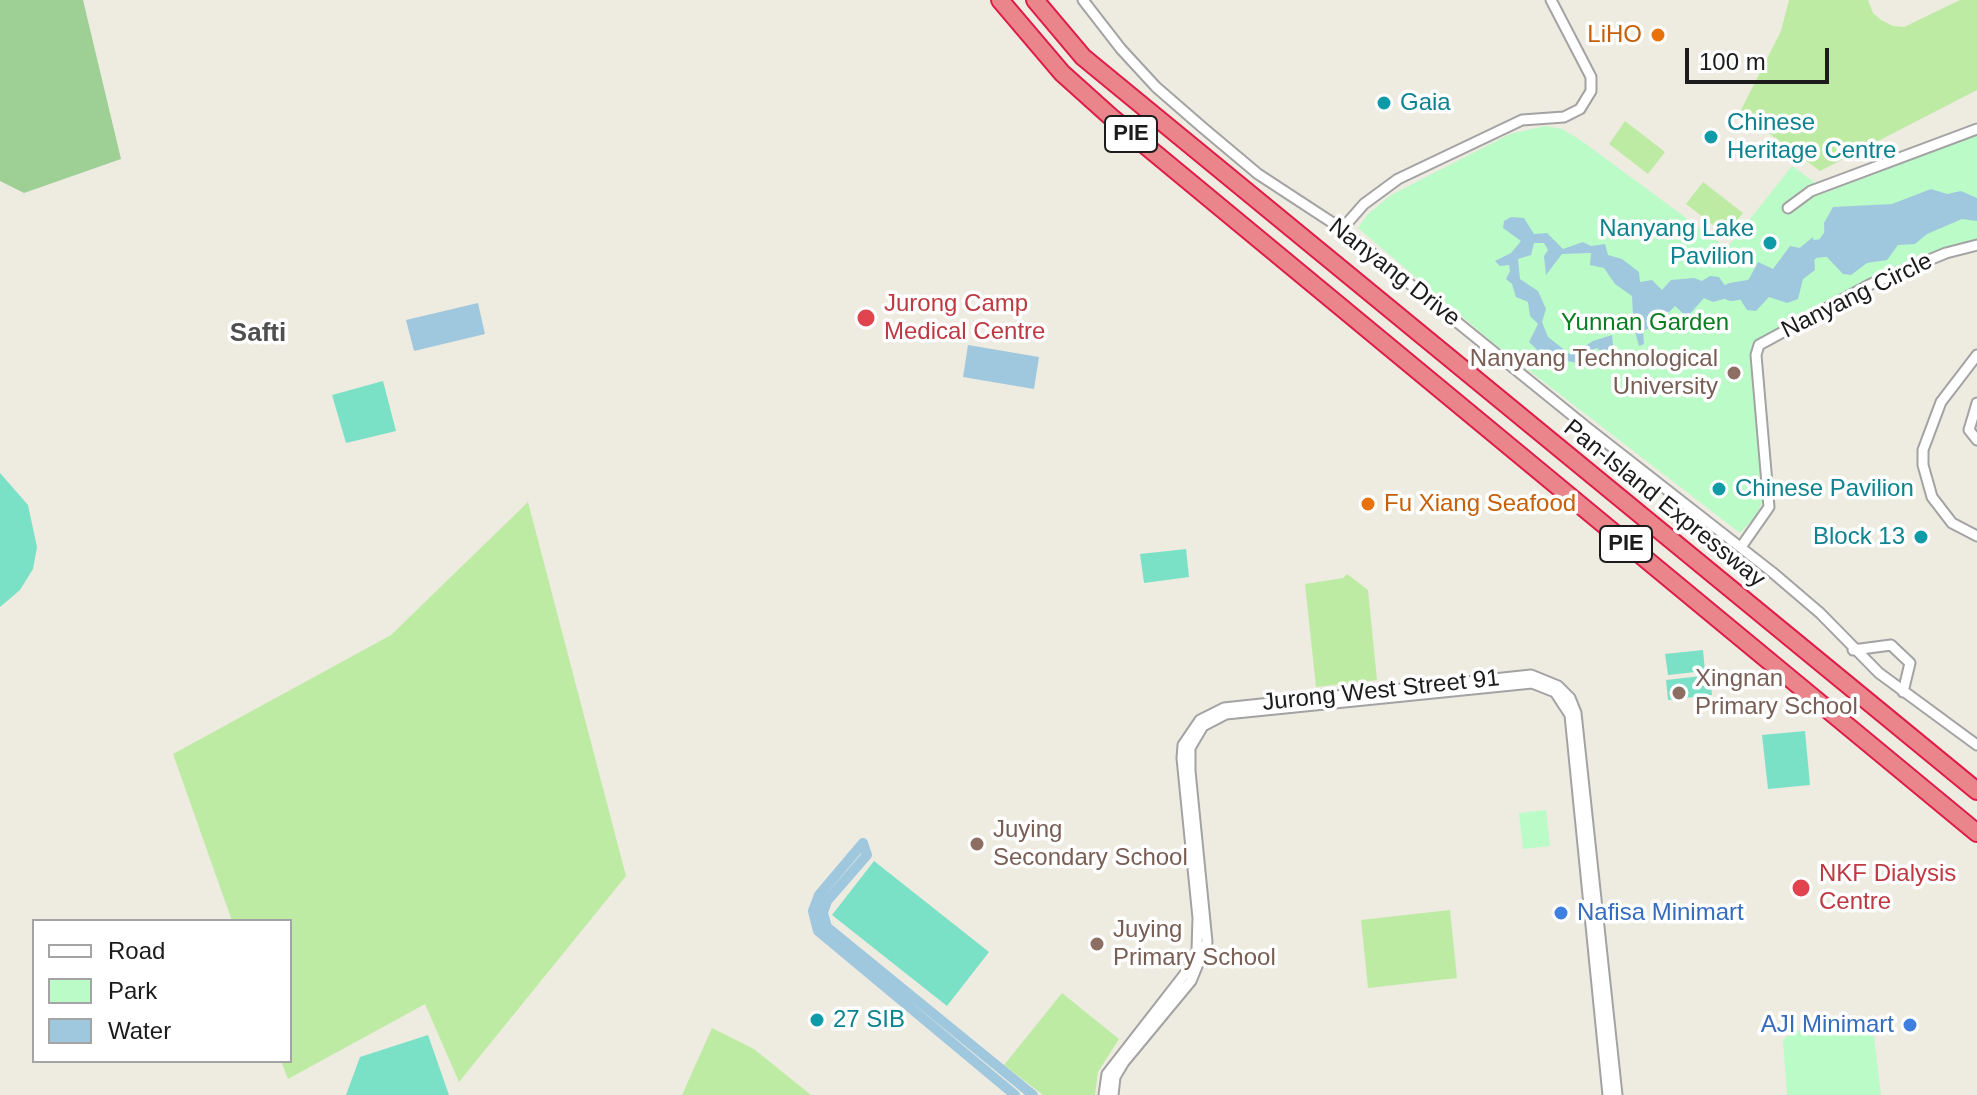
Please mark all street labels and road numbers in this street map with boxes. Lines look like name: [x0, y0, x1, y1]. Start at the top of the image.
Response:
road number: PIE: [1105, 116, 1157, 152]
street label: Nanyang Drive: [1323, 213, 1465, 333]
street label: Nanyang Circle: [1777, 247, 1937, 345]
street label: Pan-Island Expressway: [1557, 414, 1771, 594]
road number: PIE: [1600, 526, 1652, 562]
street label: Jurong West Street 91: [1261, 664, 1501, 718]

